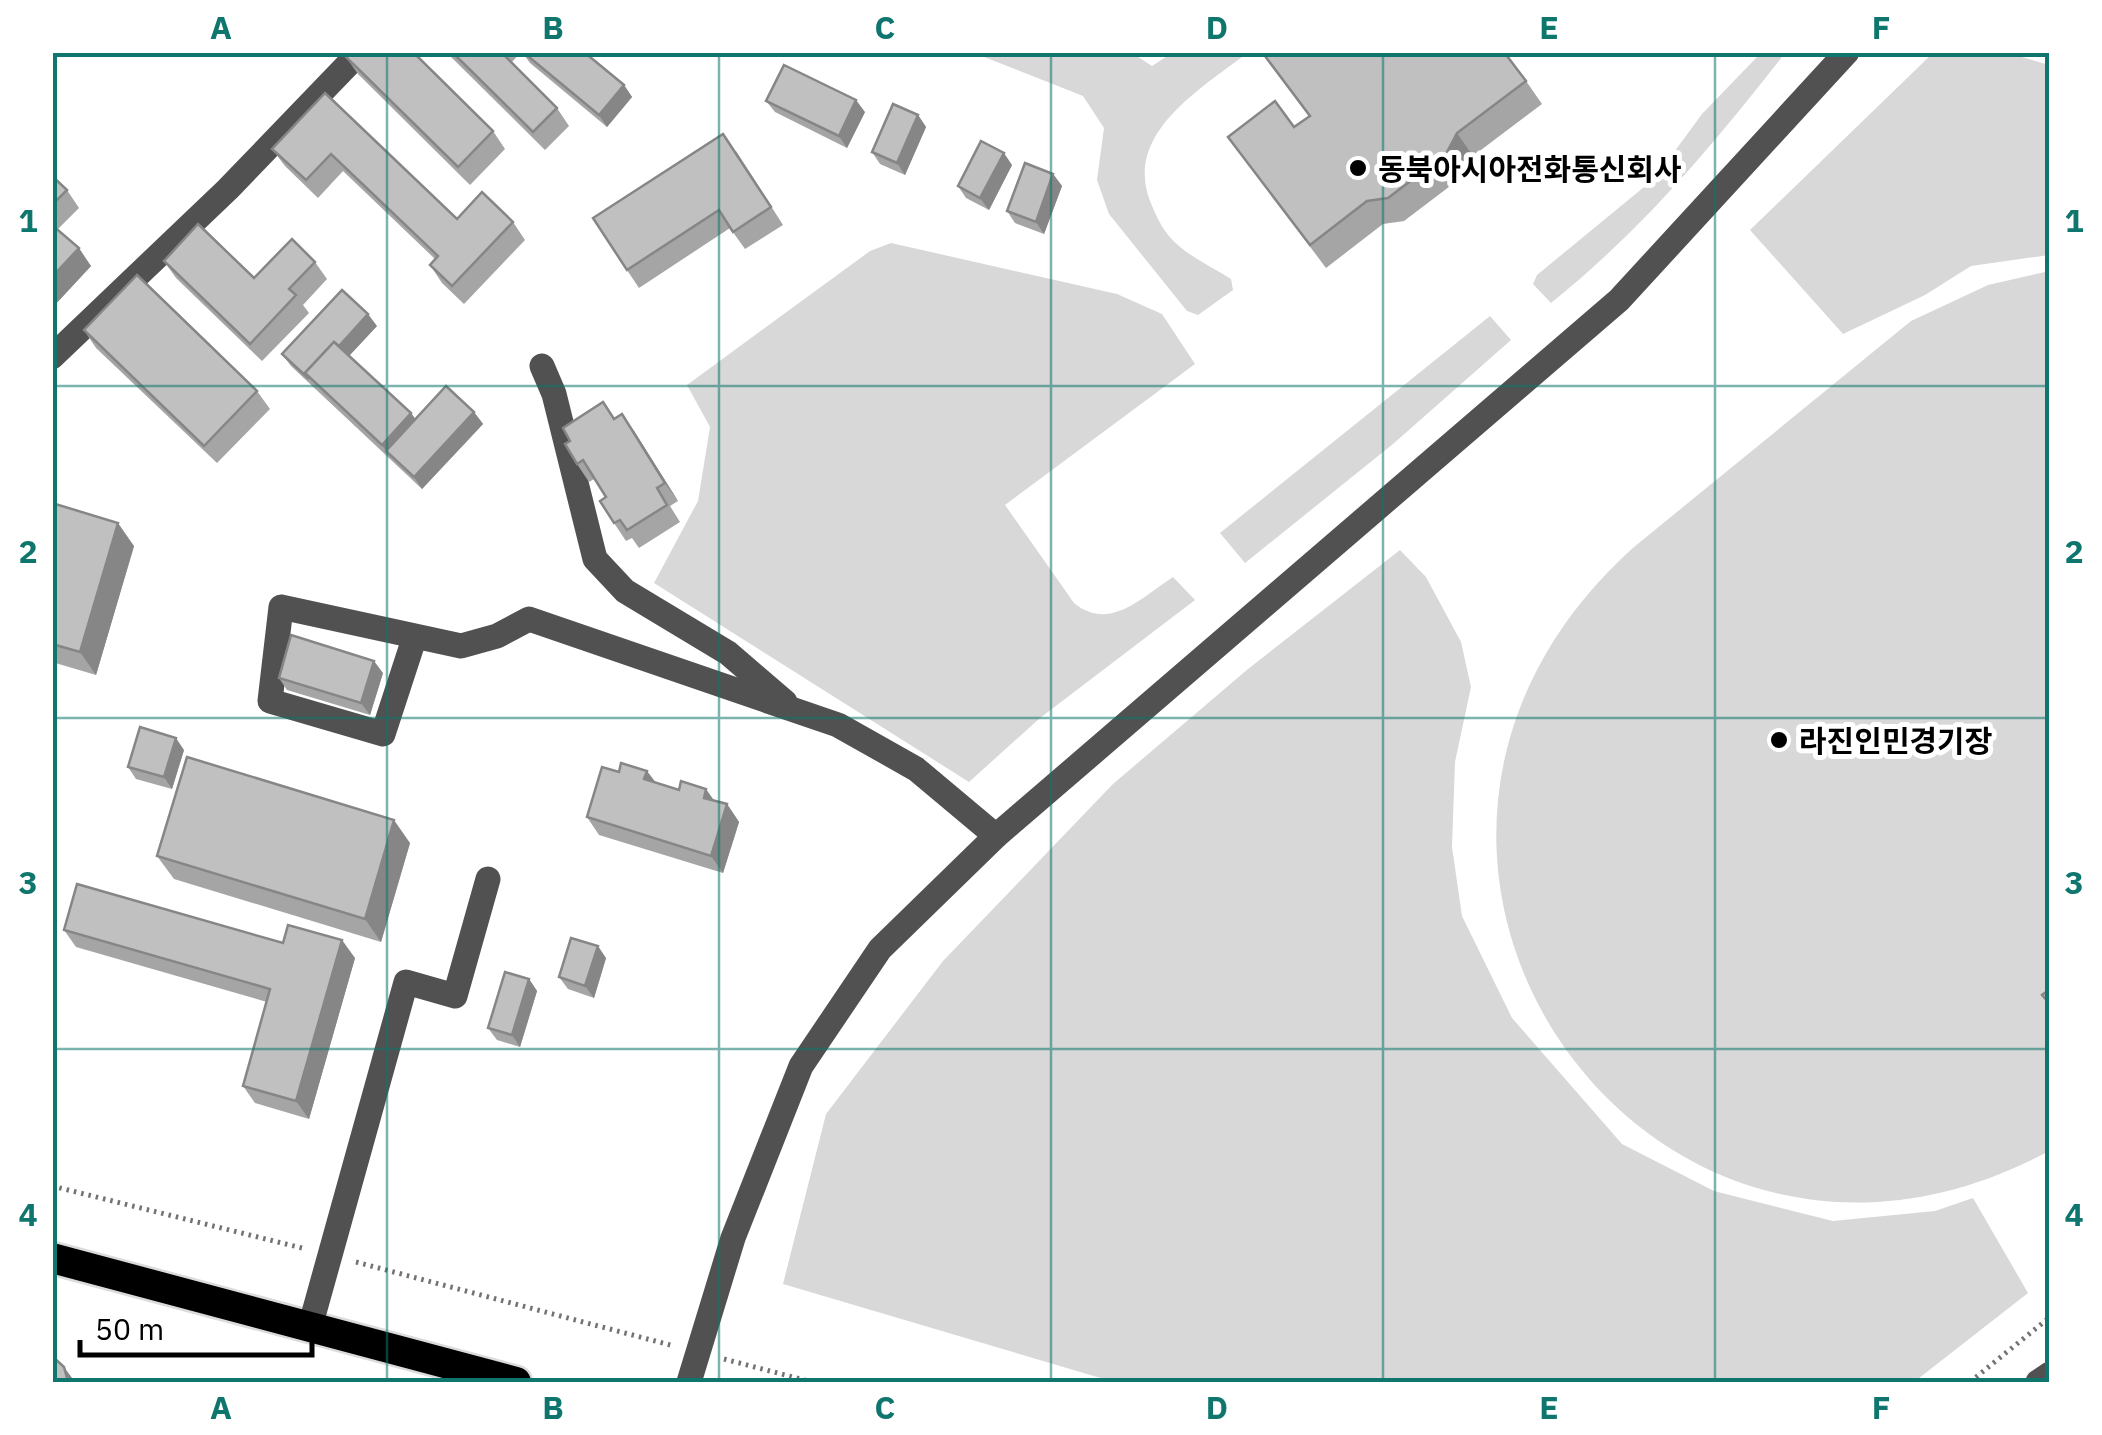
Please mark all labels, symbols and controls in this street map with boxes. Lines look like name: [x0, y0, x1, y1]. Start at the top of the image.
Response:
text: A: [210, 6, 232, 48]
text: B: [542, 6, 564, 48]
text: C: [875, 6, 895, 48]
text: D: [1206, 6, 1228, 48]
text: E: [1539, 6, 1559, 48]
text: F: [1872, 6, 1890, 48]
place label: 동북아시아전화통신회사: [1378, 149, 1682, 188]
marker: 동북아시아전화통신회사: [1347, 157, 1369, 179]
text: 1: [18, 199, 38, 241]
text: 1: [2064, 199, 2084, 241]
text: 2: [18, 530, 38, 572]
text: 2: [2064, 530, 2084, 572]
place label: 라진인민경기장: [1799, 721, 1993, 760]
marker: 라진인민경기장: [1768, 729, 1790, 751]
text: 3: [18, 861, 38, 903]
text: 3: [2064, 861, 2084, 903]
text: 4: [18, 1193, 38, 1235]
text: 4: [2064, 1193, 2084, 1235]
scale bar: [80, 1295, 312, 1357]
text: 50 m: [95, 1309, 164, 1348]
text: A: [210, 1386, 232, 1428]
text: B: [542, 1386, 564, 1428]
text: C: [875, 1386, 895, 1428]
text: D: [1206, 1386, 1228, 1428]
text: E: [1539, 1386, 1559, 1428]
text: F: [1872, 1386, 1890, 1428]

